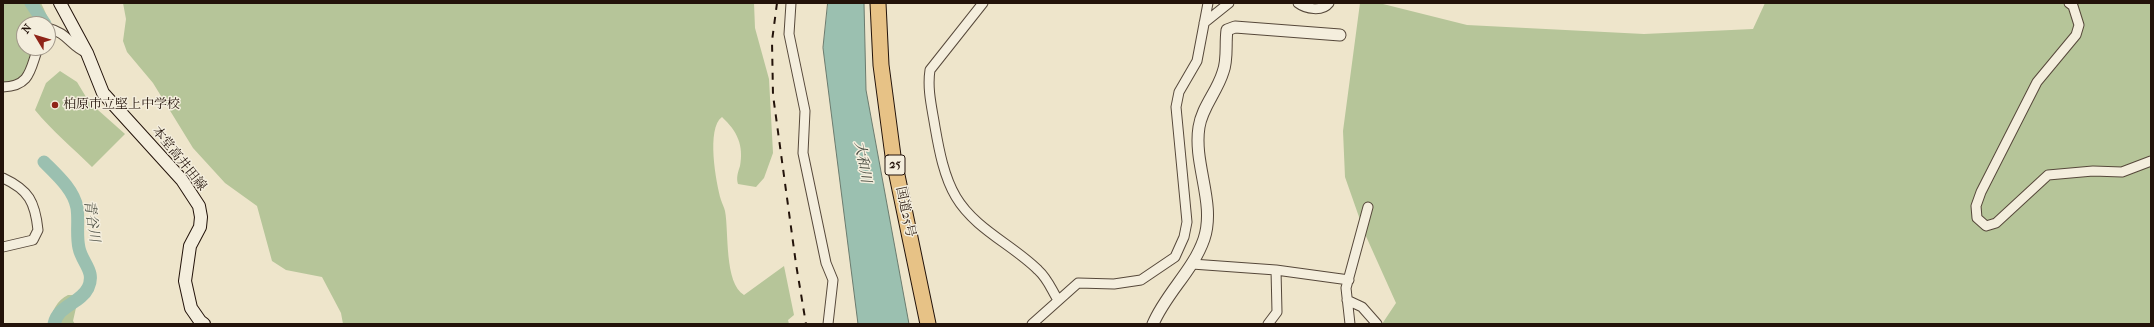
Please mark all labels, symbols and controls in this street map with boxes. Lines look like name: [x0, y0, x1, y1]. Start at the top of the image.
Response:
north arrow: [16, 16, 56, 56]
text: N: [19, 22, 35, 36]
place label: 柏原市立堅上中学校: [63, 97, 180, 113]
marker: 柏原市立堅上中学校: [50, 100, 60, 110]
street label: 本堂高井田線: [148, 124, 210, 194]
water label: 大和川: [850, 140, 874, 184]
road number: 25: [885, 155, 905, 175]
street label: 国道25号: [892, 185, 918, 239]
water label: 青谷川: [80, 199, 102, 243]

